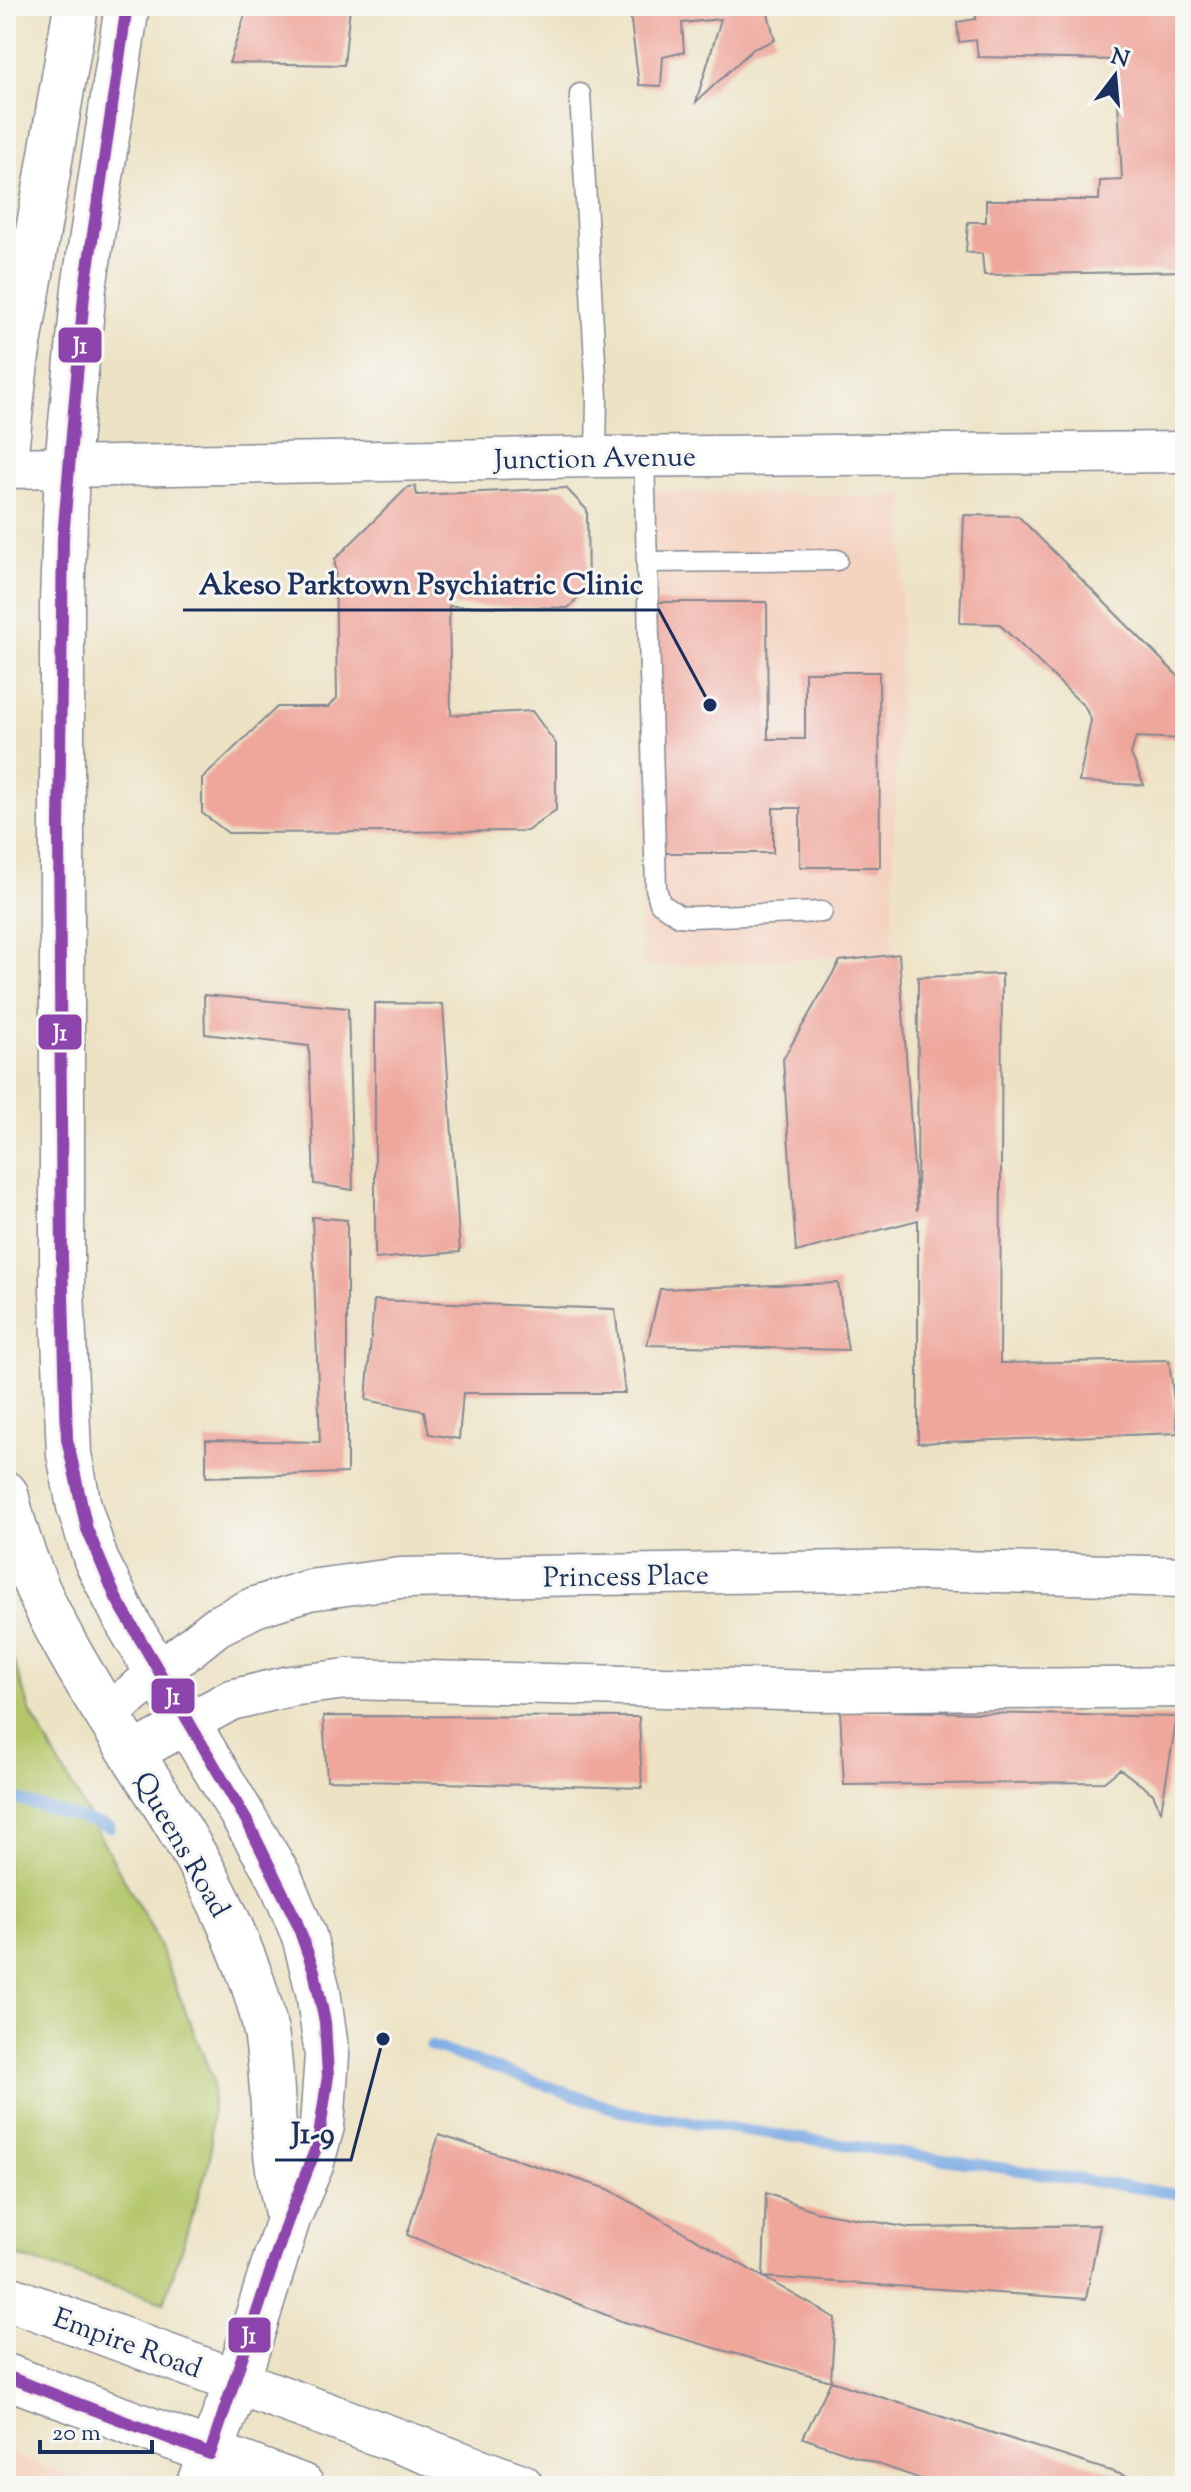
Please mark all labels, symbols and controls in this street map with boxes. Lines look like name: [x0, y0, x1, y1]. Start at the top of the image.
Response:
north arrow: [1075, 36, 1155, 116]
text: N: [1107, 42, 1133, 78]
line badge: J1: [57, 326, 103, 364]
text: J1: [71, 332, 87, 364]
street label: Junction Avenue: [492, 438, 696, 482]
callout: Akeso Parktown Psychiatric Clinic: [183, 556, 659, 610]
text: Akeso Parktown Psychiatric Clinic: [199, 565, 644, 608]
line badge: J1: [37, 1013, 83, 1051]
text: J1: [51, 1019, 67, 1051]
street label: Princess Place: [543, 1557, 709, 1599]
line badge: J1: [150, 1677, 196, 1715]
text: J1: [164, 1683, 180, 1715]
street label: Queens Road: [123, 1765, 238, 1926]
callout: J1-9: [275, 2106, 351, 2160]
text: J1-9: [289, 2114, 335, 2157]
street label: Empire Road: [47, 2299, 207, 2390]
line badge: J1: [227, 2316, 272, 2354]
text: J1: [240, 2322, 256, 2354]
scale bar: [40, 2404, 152, 2454]
text: 20 m: [52, 2417, 101, 2451]

